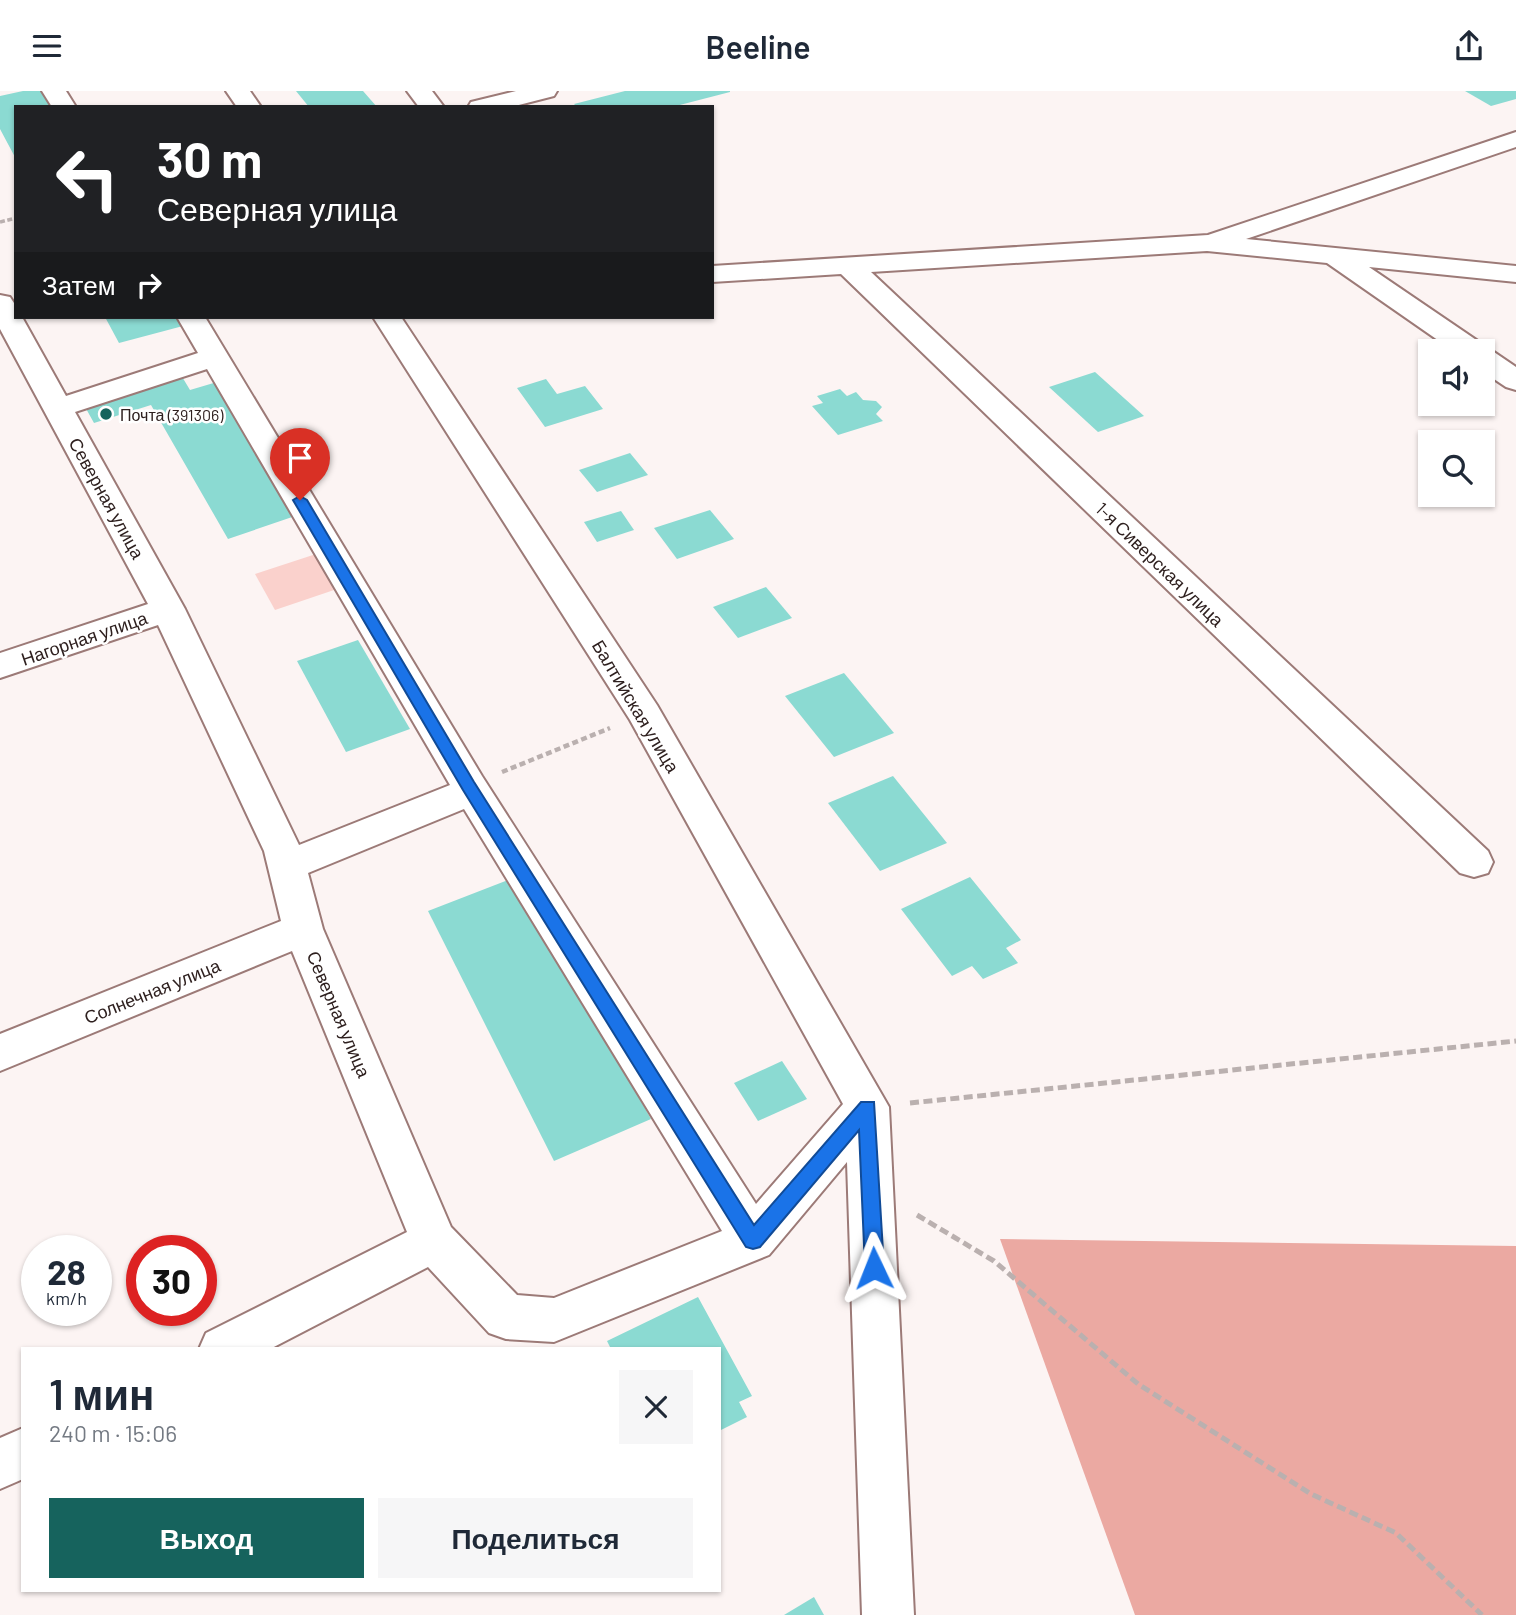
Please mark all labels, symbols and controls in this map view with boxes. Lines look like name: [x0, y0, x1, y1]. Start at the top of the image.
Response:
icon: menu: [28, 27, 66, 65]
text: Beeline: [706, 27, 810, 65]
icon: share: [1450, 27, 1488, 65]
text: 30 m: [157, 129, 262, 188]
icon: left: [42, 133, 133, 224]
text: Северная улица: [157, 189, 397, 227]
icon: right: [130, 266, 168, 304]
text: Затем: [42, 269, 116, 300]
map controls: [1418, 339, 1495, 507]
button: sound: [1418, 339, 1495, 416]
place label: Почта (391306): [120, 405, 224, 424]
marker: Почта (391306): [98, 406, 114, 422]
pin: [270, 428, 330, 500]
button: search: [1418, 430, 1495, 507]
street label: Северная улица: [65, 434, 150, 563]
icon: arrive: [281, 439, 319, 477]
street label: 1-я Сиверская улица: [1091, 497, 1229, 631]
street label: Нагорная улица: [18, 606, 151, 670]
street label: Балтийская улица: [588, 636, 685, 777]
street label: Северная улица: [302, 947, 376, 1081]
street label: Солнечная улица: [81, 953, 224, 1028]
position arrow: [837, 1231, 911, 1305]
speed limit sign: 30: [126, 1235, 217, 1326]
text: 28: [47, 1250, 86, 1292]
text: km/h: [46, 1287, 87, 1309]
text: 1 мин: [49, 1368, 154, 1418]
button: close: [619, 1370, 693, 1444]
text: 240 m · 15:06: [49, 1419, 177, 1447]
button: Выход: [49, 1498, 364, 1578]
button: Поделиться: [378, 1498, 693, 1578]

